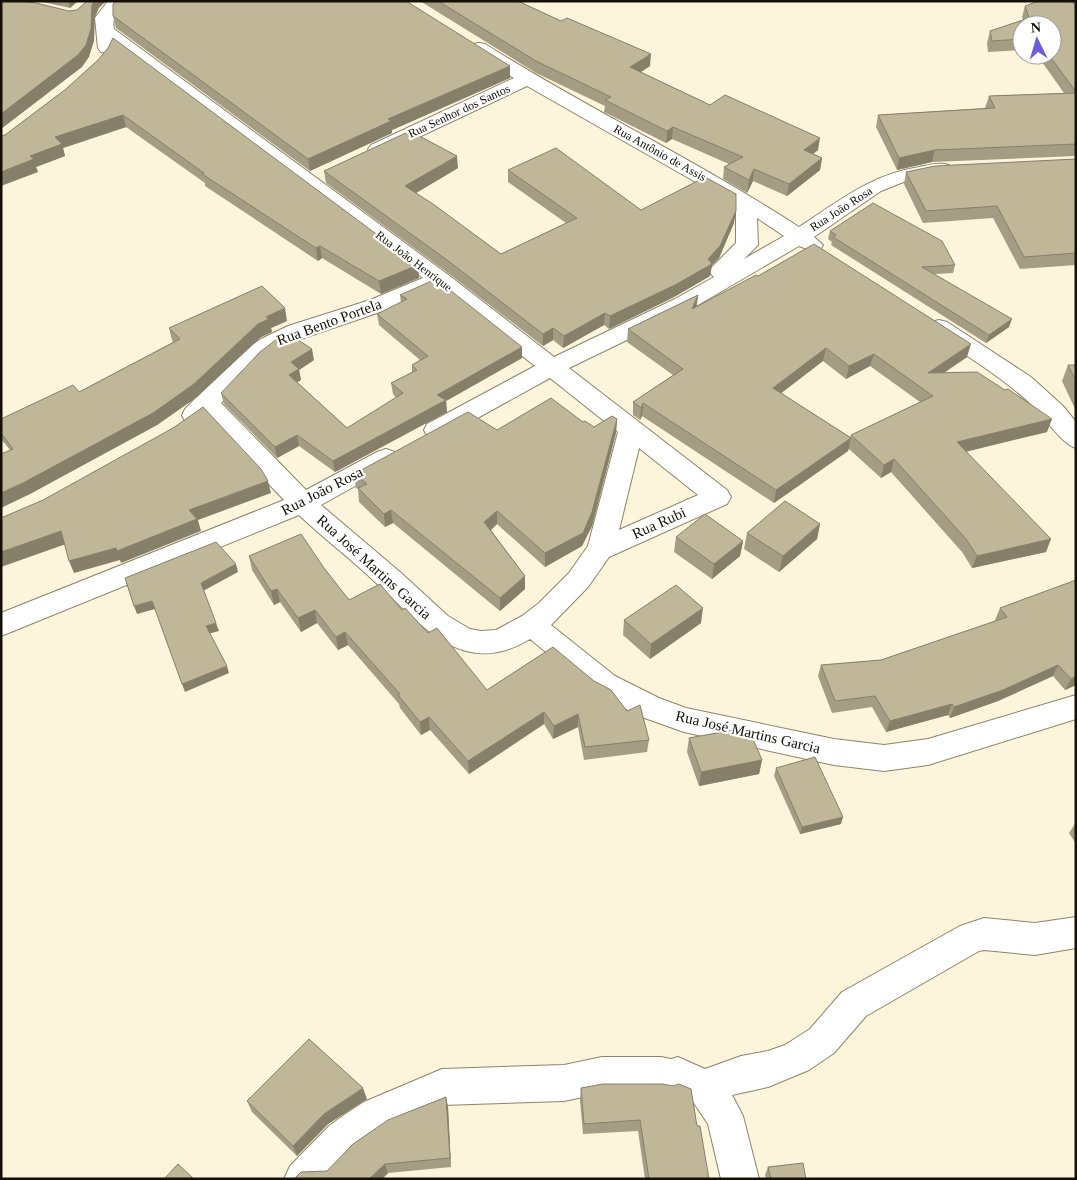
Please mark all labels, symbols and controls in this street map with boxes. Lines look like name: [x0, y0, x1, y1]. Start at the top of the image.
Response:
north arrow: [1012, 15, 1062, 65]
text: N: [1030, 20, 1042, 35]
street label: Rua Senhor dos Santos: [406, 81, 513, 141]
street label: Rua Antônio de Assis: [611, 122, 709, 184]
street label: Rua João Rosa: [807, 183, 875, 234]
street label: Rua João Henrique: [373, 228, 455, 294]
street label: Rua Bento Portela: [275, 296, 384, 348]
street label: Rua João Rosa: [279, 463, 366, 518]
street label: Rua Rubi: [630, 504, 688, 542]
street label: Rua José Martins Garcia: [314, 512, 435, 623]
street label: Rua José Martins Garcia: [674, 708, 822, 757]

